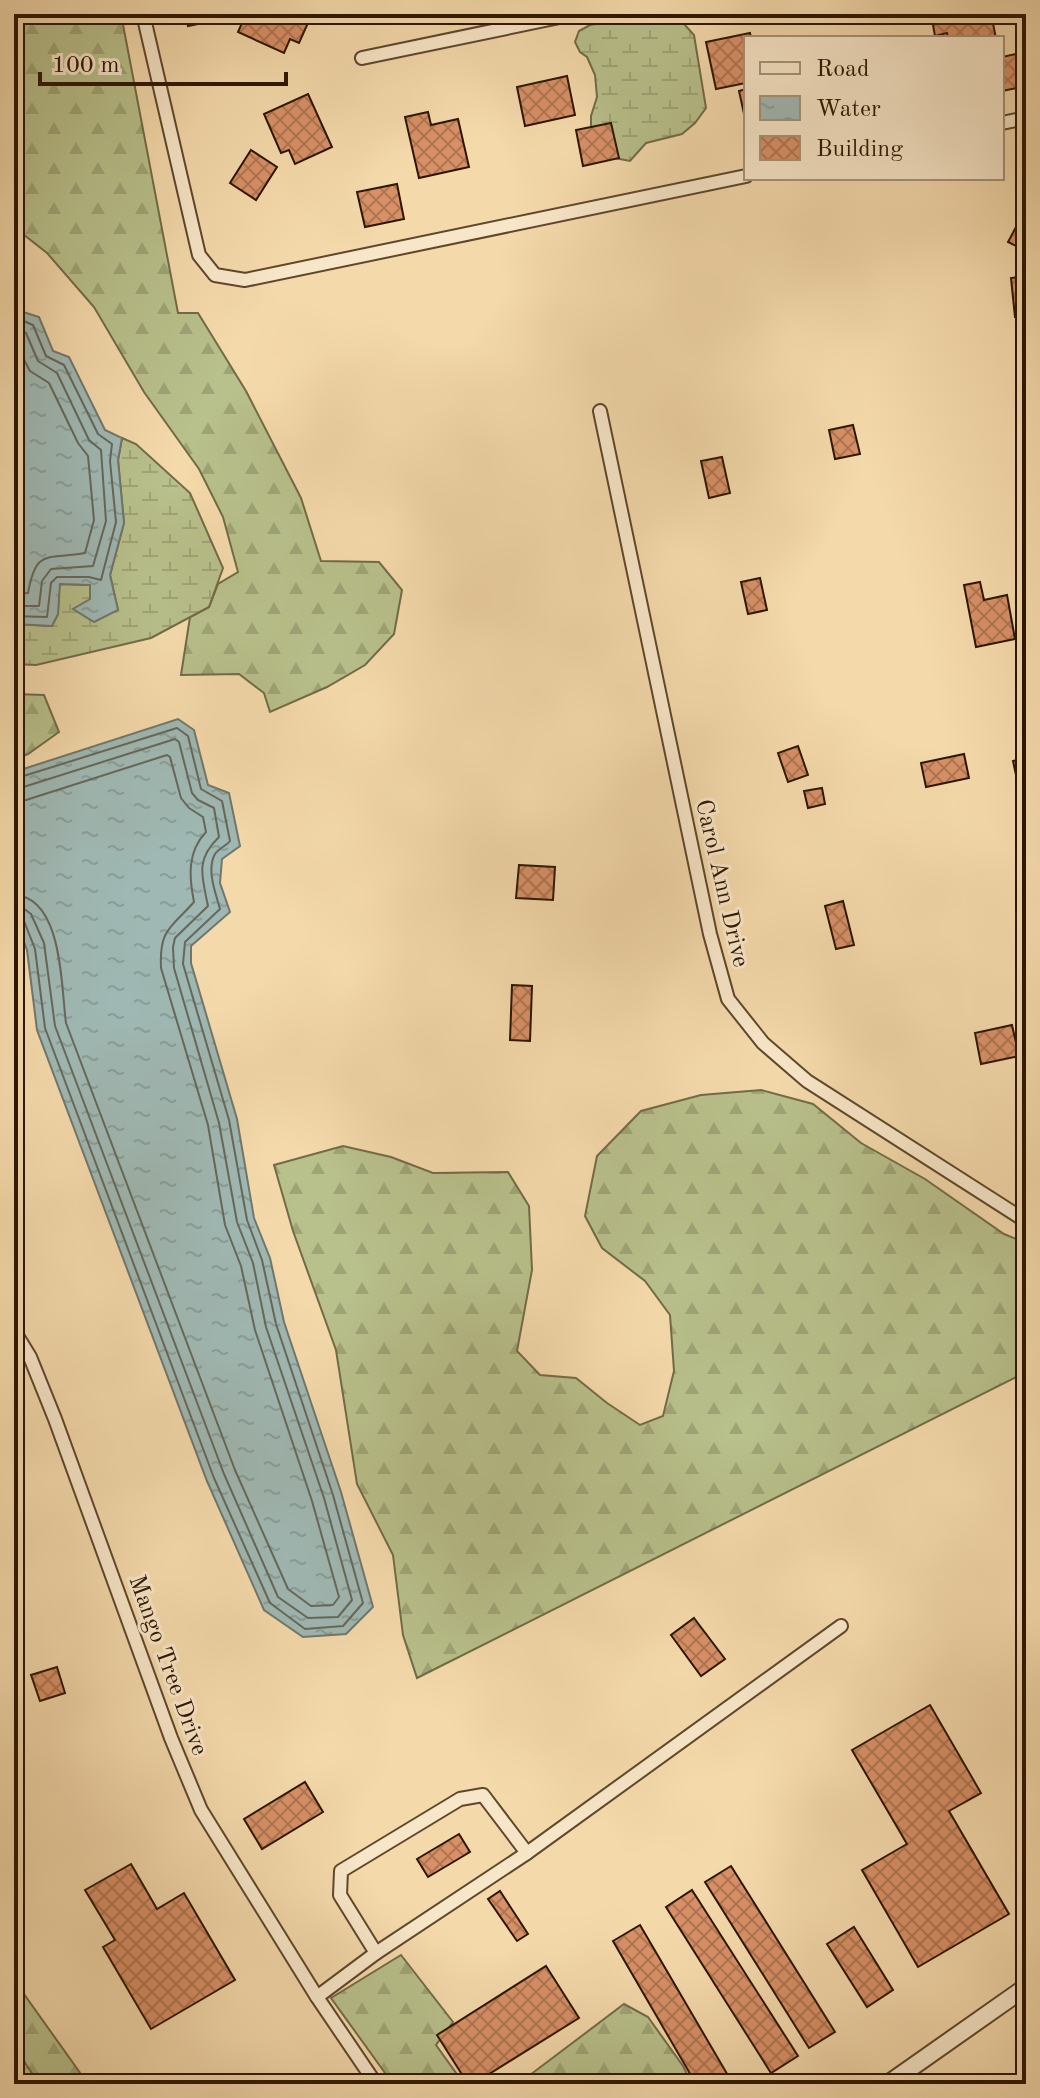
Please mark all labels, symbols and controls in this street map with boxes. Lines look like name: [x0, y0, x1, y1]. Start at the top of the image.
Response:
scale bar: [40, 36, 286, 86]
legend: [744, 36, 1004, 180]
text: 100 m: [52, 54, 120, 78]
text: Road: [816, 58, 869, 82]
text: Water: [816, 98, 881, 122]
text: Building: [816, 138, 903, 162]
street label: Carol Ann Drive: [690, 797, 752, 970]
street label: Mango Tree Drive: [123, 1572, 211, 1759]

